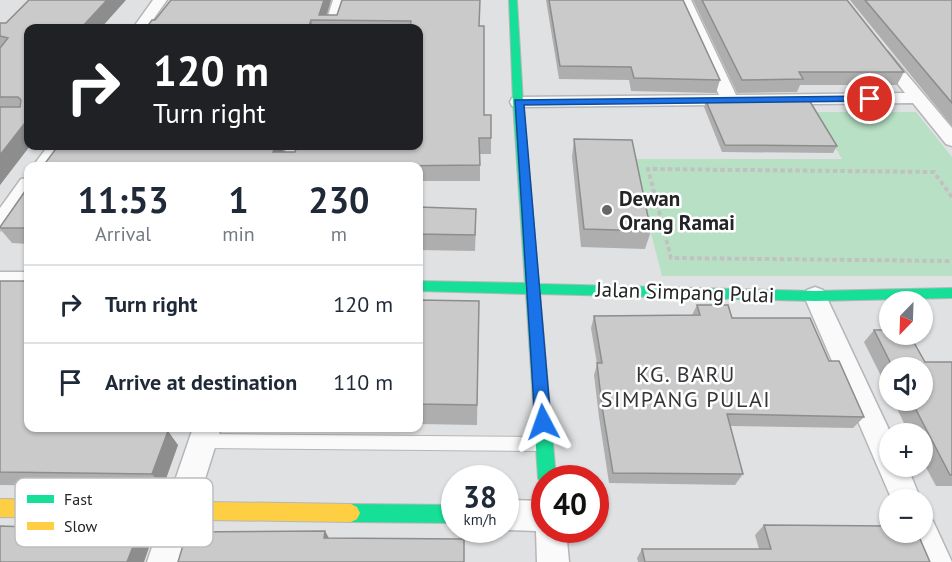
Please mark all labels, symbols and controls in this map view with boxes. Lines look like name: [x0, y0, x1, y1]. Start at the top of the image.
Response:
text: 120 m: [153, 43, 269, 98]
icon: right: [54, 48, 132, 126]
pin: [844, 73, 895, 124]
icon: arrive: [853, 82, 886, 115]
text: Turn right: [153, 96, 266, 130]
text: 11:53: [77, 176, 169, 223]
text: 1: [228, 176, 249, 223]
text: 230: [308, 176, 370, 223]
place label: Dewan Orang Ramai: [619, 185, 735, 236]
marker: Dewan Orang Ramai: [600, 203, 614, 217]
text: Arrival: [95, 221, 151, 247]
text: min: [222, 221, 255, 247]
text: m: [331, 221, 347, 247]
street label: Jalan Simpang Pulai: [594, 275, 775, 309]
icon: right: [54, 288, 87, 321]
text: Turn right: [105, 290, 197, 318]
text: 120 m: [333, 290, 393, 318]
north arrow: [879, 291, 933, 345]
map controls: [879, 291, 933, 543]
button: sound: [879, 357, 933, 411]
district label: KG. BARU SIMPANG PULAI: [601, 360, 771, 413]
icon: arrive: [54, 366, 87, 399]
text: Arrive at destination: [105, 368, 297, 396]
text: 110 m: [333, 368, 393, 396]
position arrow: [511, 390, 575, 454]
button: +: [879, 423, 933, 477]
speed limit sign: 40: [531, 465, 609, 543]
text: 38: [463, 477, 497, 516]
legend: [15, 478, 213, 547]
text: Fast: [64, 489, 93, 509]
button: −: [879, 489, 933, 543]
text: km/h: [464, 510, 496, 529]
text: Slow: [64, 516, 98, 536]

